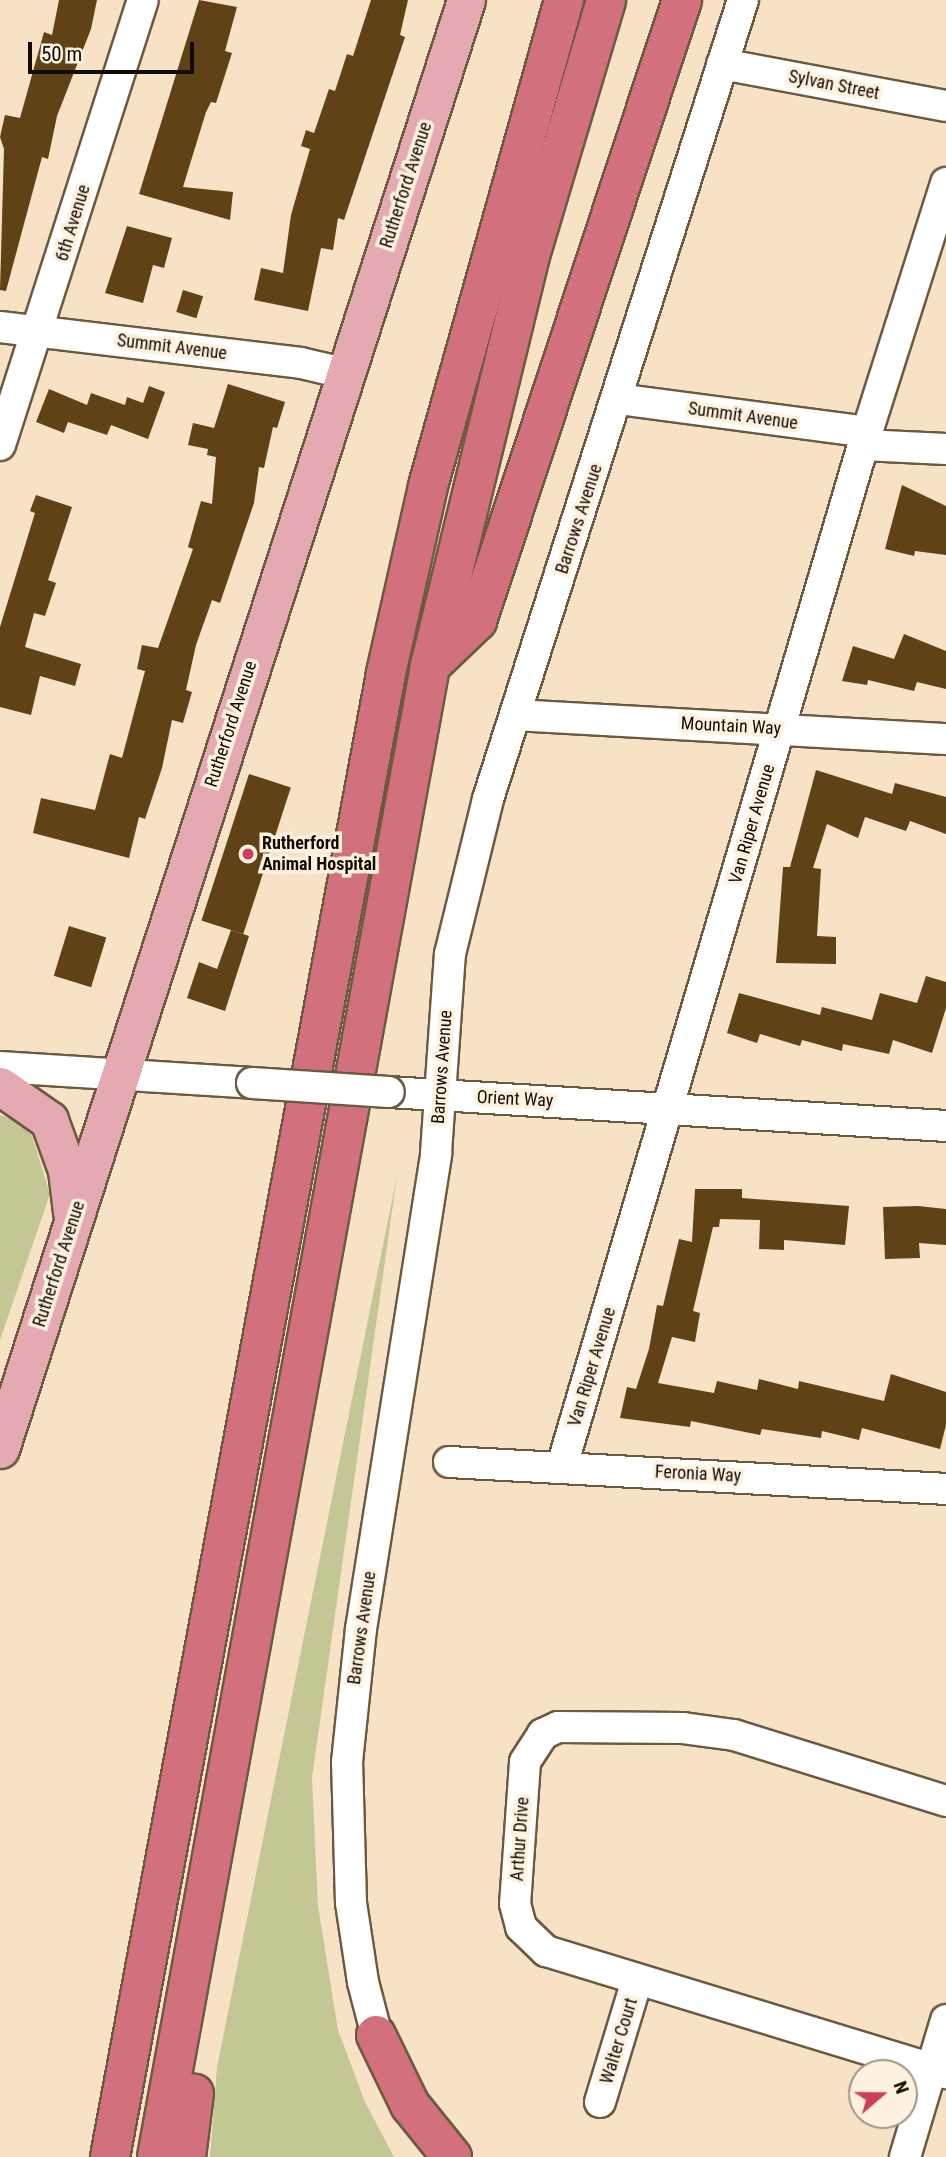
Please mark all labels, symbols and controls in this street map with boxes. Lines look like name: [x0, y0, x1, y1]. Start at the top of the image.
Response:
scale bar: [32, 28, 198, 72]
text: 50 m: [41, 42, 82, 66]
street label: Sylvan Street: [787, 66, 881, 104]
street label: Rutherford Avenue: [375, 119, 437, 251]
street label: 6th Avenue: [51, 182, 95, 264]
street label: Summit Avenue: [116, 330, 228, 364]
street label: Summit Avenue: [687, 398, 799, 434]
street label: Barrows Avenue: [551, 461, 607, 577]
street label: Rutherford Avenue: [200, 658, 262, 790]
street label: Mountain Way: [680, 713, 782, 739]
street label: Van Riper Avenue: [725, 762, 779, 886]
place label: Rutherford Animal Hospital: [262, 833, 376, 876]
marker: Rutherford Animal Hospital: [240, 846, 256, 862]
street label: Barrows Avenue: [427, 1009, 457, 1125]
street label: Orient Way: [476, 1086, 554, 1112]
street label: Rutherford Avenue: [28, 1198, 90, 1330]
street label: Van Riper Avenue: [564, 1305, 620, 1429]
street label: Feronia Way: [654, 1461, 742, 1487]
street label: Barrows Avenue: [343, 1570, 381, 1686]
street label: Arthur Drive: [506, 1796, 534, 1882]
street label: Walter Court: [596, 1995, 642, 2087]
north arrow: [848, 2059, 918, 2129]
text: N: [889, 2078, 914, 2097]

